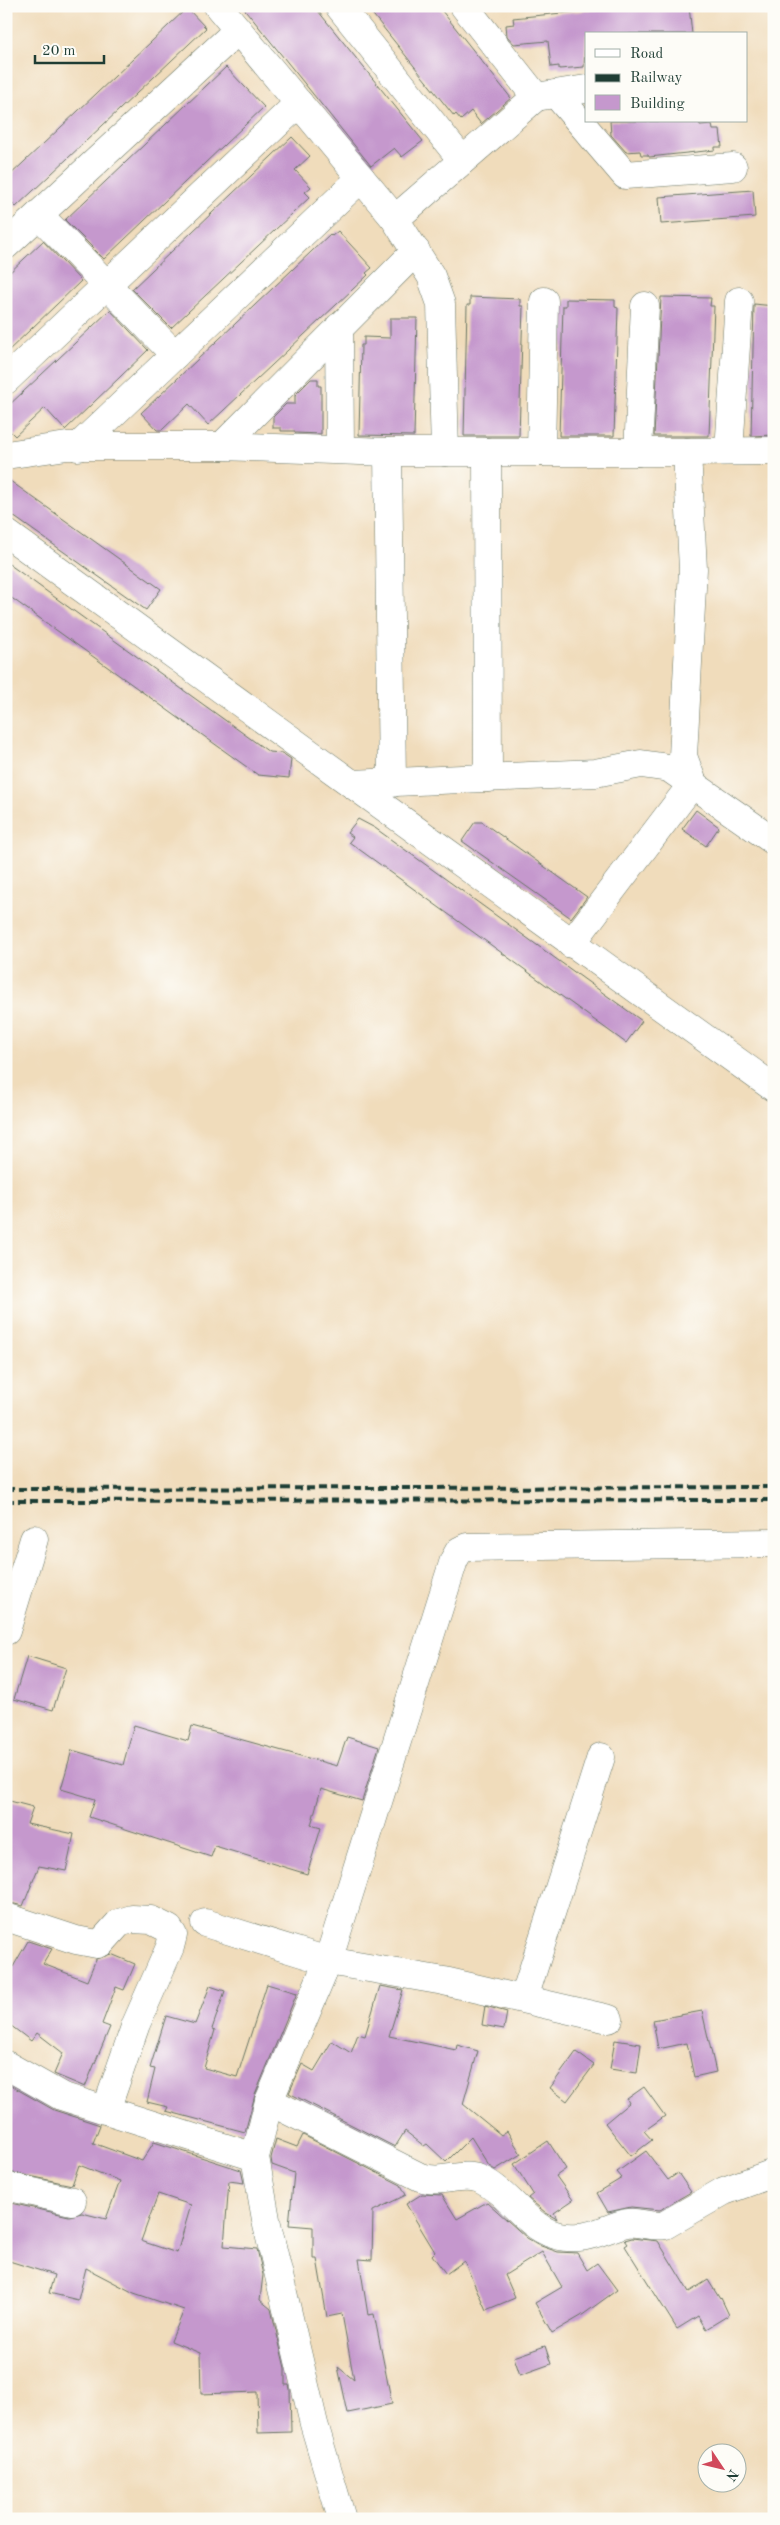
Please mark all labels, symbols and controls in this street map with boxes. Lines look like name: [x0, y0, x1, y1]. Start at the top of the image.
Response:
scale bar: [35, 32, 104, 64]
legend: [585, 32, 748, 122]
text: 20 m: [42, 44, 76, 59]
text: Road: [630, 47, 664, 62]
text: Railway: [630, 71, 683, 86]
text: Building: [630, 97, 685, 112]
north arrow: [698, 2442, 748, 2492]
text: N: [723, 2466, 741, 2484]

